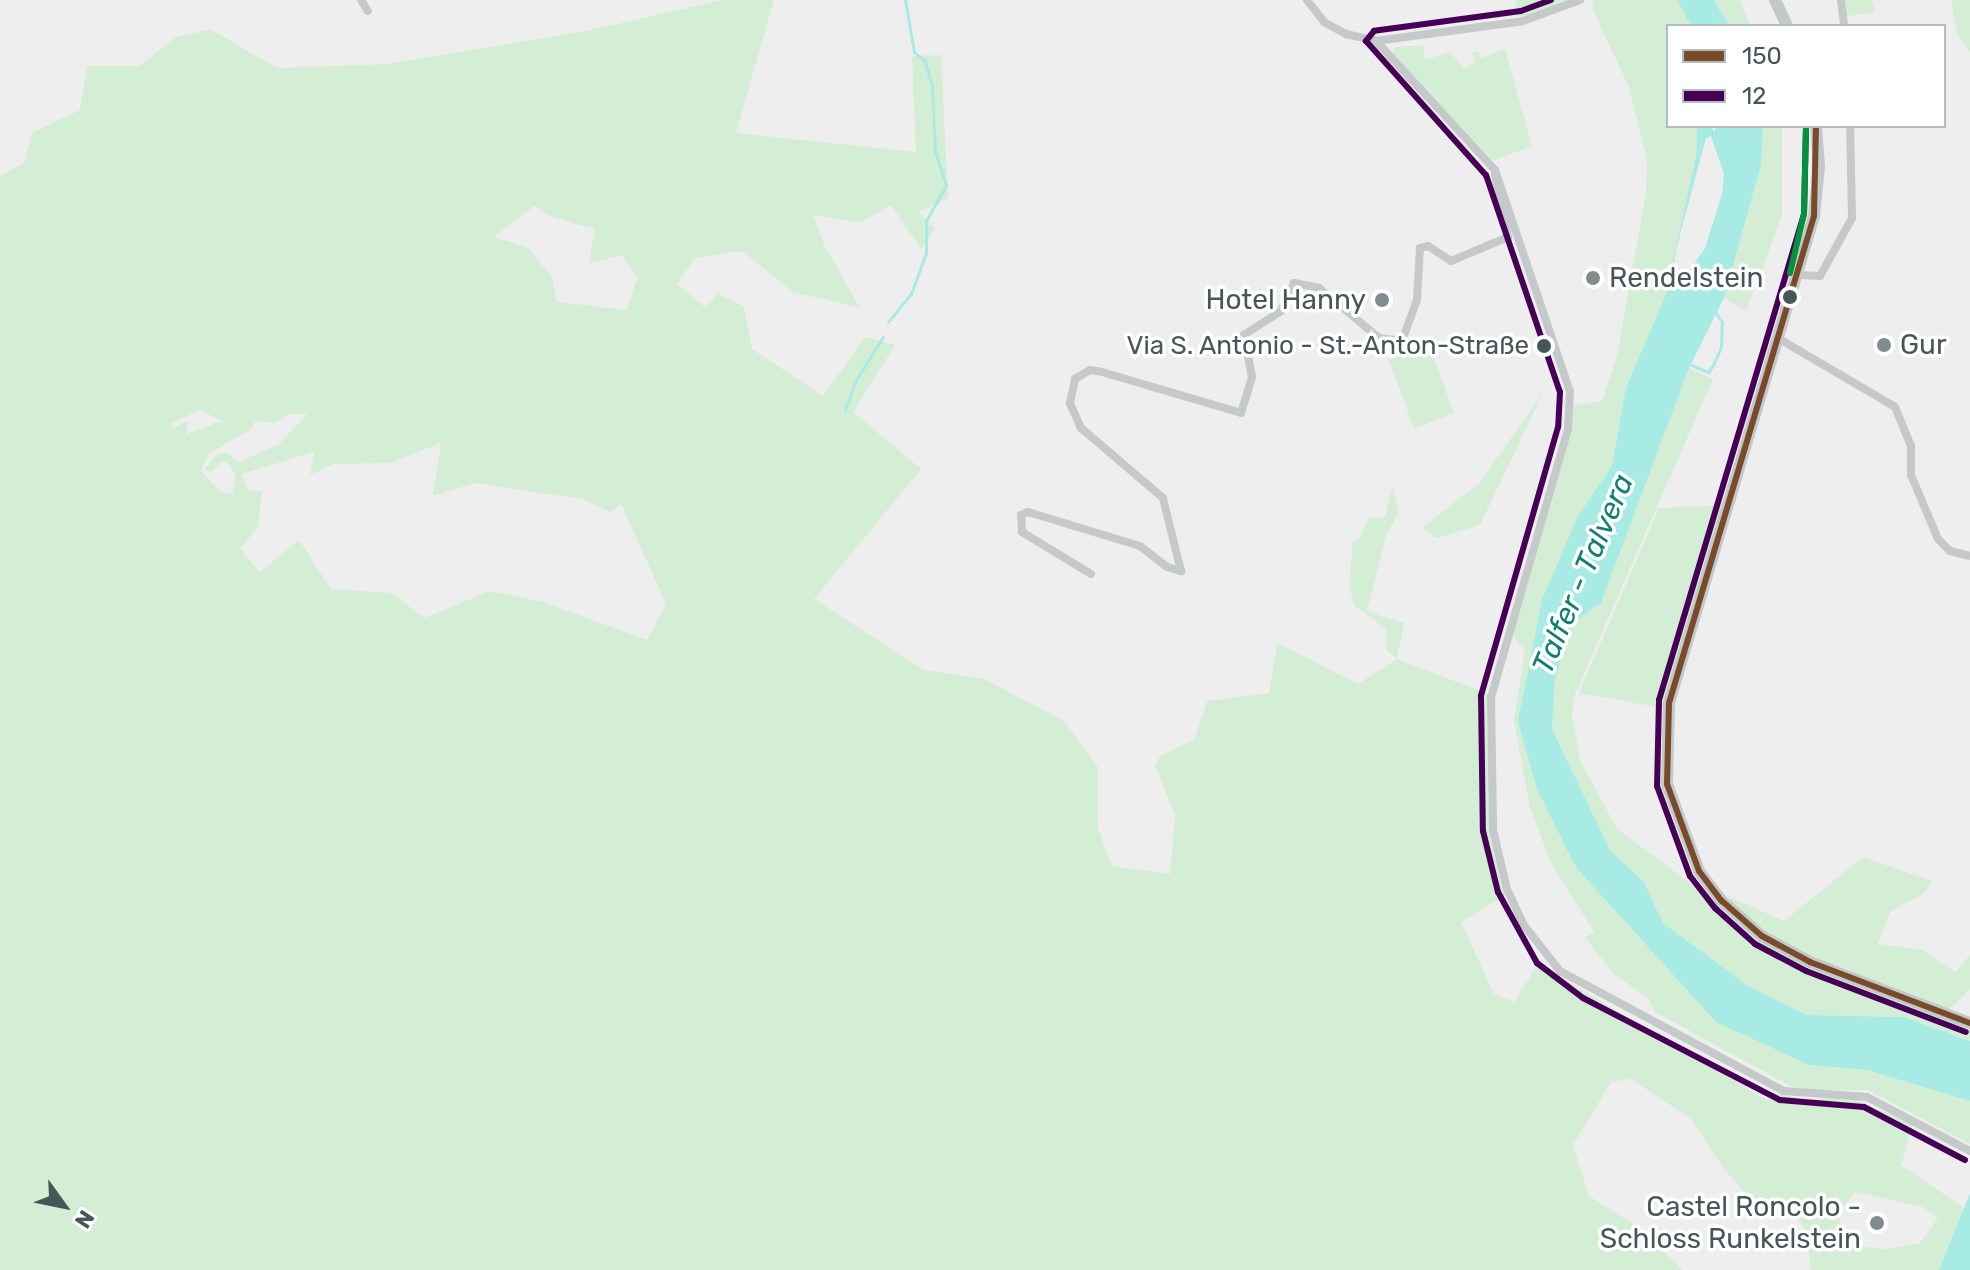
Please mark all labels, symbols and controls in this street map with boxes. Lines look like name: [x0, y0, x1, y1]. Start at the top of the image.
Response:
legend: [1666, 24, 1946, 128]
text: 150: [1742, 42, 1782, 70]
text: 12: [1742, 82, 1766, 110]
place label: Rendelstein: [1609, 261, 1764, 295]
marker: Rendelstein: [1584, 269, 1602, 287]
place label: Hotel Hanny: [1205, 283, 1366, 317]
unlabelled marker: [1782, 289, 1798, 305]
marker: Hotel Hanny: [1373, 291, 1391, 309]
place label: Gur: [1900, 328, 1947, 362]
place label: Via S. Antonio - St.-Anton-Straße: [1126, 330, 1529, 362]
marker: Gur: [1875, 336, 1893, 354]
marker: Via S. Antonio - St.-Anton-Straße: [1536, 338, 1552, 354]
water label: Talfer - Talvera: [1524, 468, 1642, 680]
north arrow: [24, 1166, 104, 1246]
place label: Castel Roncolo - Schloss Runkelstein: [1600, 1190, 1861, 1256]
text: N: [69, 1205, 100, 1233]
marker: Castel Roncolo - Schloss Runkelstein: [1868, 1214, 1886, 1232]

